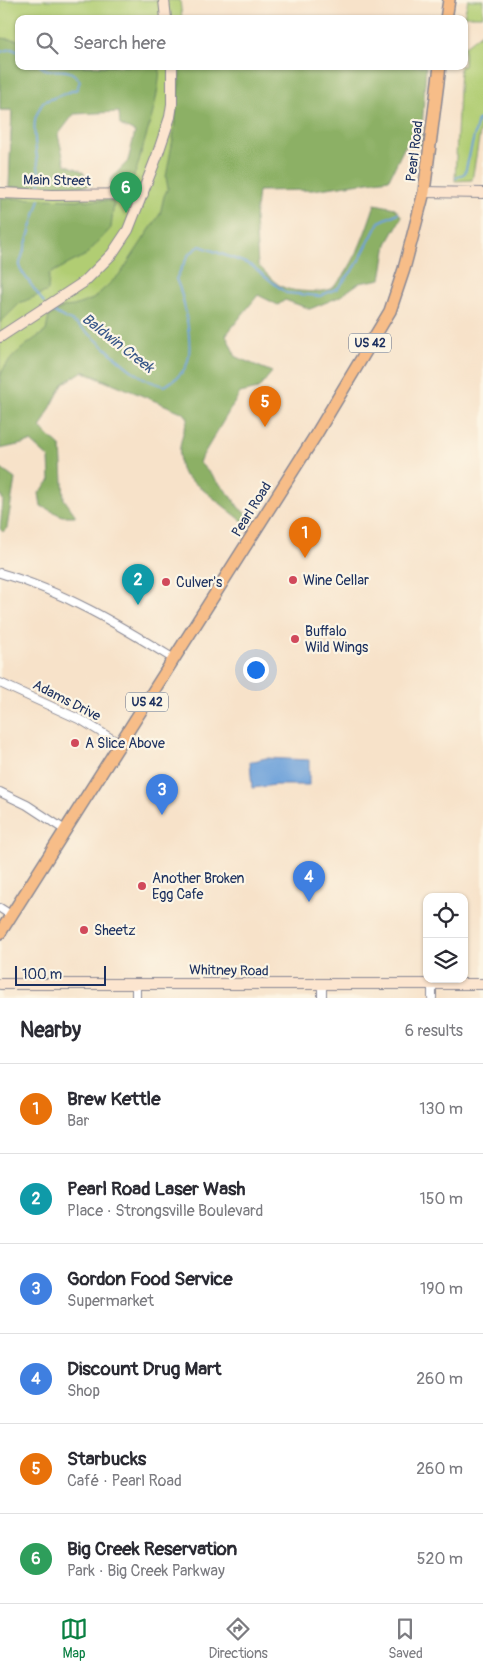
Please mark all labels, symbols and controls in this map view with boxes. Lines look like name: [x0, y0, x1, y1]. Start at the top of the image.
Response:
search box: [15, 15, 468, 70]
icon: search: [33, 29, 61, 57]
text: Search here: [73, 31, 166, 55]
street label: Pearl Road: [402, 119, 427, 183]
street label: Main Street: [23, 171, 91, 190]
pin: 6: [110, 172, 142, 213]
water label: Baldwin Creek: [78, 309, 159, 378]
road number: US 42: [349, 333, 391, 352]
pin: 5: [249, 386, 281, 427]
street label: Pearl Road: [228, 479, 275, 540]
pin: 1: [289, 517, 321, 558]
pin: 2: [122, 564, 154, 605]
place label: Wine Cellar: [303, 572, 369, 589]
place label: Culver's: [176, 574, 223, 591]
marker: Wine Cellar: [287, 574, 299, 586]
marker: Culver's: [160, 576, 172, 588]
place label: Buffalo Wild Wings: [305, 623, 369, 656]
marker: Buffalo Wild Wings: [289, 633, 301, 645]
your location: [243, 657, 269, 683]
street label: Adams Drive: [30, 676, 104, 725]
road number: US 42: [126, 692, 168, 712]
place label: A Slice Above: [85, 735, 165, 752]
marker: A Slice Above: [69, 737, 81, 749]
pin: 3: [146, 774, 178, 815]
pin: 4: [293, 861, 325, 902]
place label: Another Broken Egg Cafe: [152, 870, 245, 903]
marker: Another Broken Egg Cafe: [136, 880, 148, 892]
map controls: [423, 893, 468, 983]
button: locate: [423, 893, 468, 938]
place label: Sheetz: [94, 922, 135, 939]
marker: Sheetz: [78, 924, 90, 936]
button: layers: [423, 938, 468, 983]
street label: Whitney Road: [189, 961, 269, 980]
scale bar: [15, 963, 106, 986]
text: 100 m: [22, 966, 62, 983]
text: Nearby: [20, 1017, 81, 1044]
text: 6 results: [405, 1021, 463, 1041]
text: Brew Kettle: [67, 1087, 161, 1111]
text: 1: [33, 1099, 39, 1119]
text: 130 m: [419, 1099, 463, 1119]
text: Bar: [67, 1111, 89, 1131]
text: Pearl Road Laser Wash: [67, 1177, 245, 1201]
text: 2: [32, 1189, 40, 1209]
text: 150 m: [419, 1189, 463, 1209]
text: Place · Strongsville Boulevard: [67, 1201, 263, 1221]
text: Gordon Food Service: [67, 1267, 233, 1291]
text: 3: [32, 1279, 40, 1299]
text: 190 m: [420, 1279, 463, 1299]
text: Supermarket: [67, 1291, 154, 1311]
text: Discount Drug Mart: [67, 1357, 221, 1381]
text: 4: [31, 1369, 41, 1389]
text: 260 m: [416, 1369, 463, 1389]
text: Shop: [67, 1381, 100, 1401]
text: Starbucks: [67, 1447, 146, 1471]
text: 5: [32, 1459, 40, 1479]
text: 260 m: [416, 1459, 463, 1479]
text: Café · Pearl Road: [67, 1471, 182, 1491]
text: Big Creek Reservation: [67, 1537, 237, 1561]
text: 6: [31, 1549, 41, 1569]
text: 520 m: [417, 1549, 463, 1569]
text: Park · Big Creek Parkway: [67, 1561, 225, 1581]
tab: Map: [60, 1615, 88, 1662]
tab: Directions: [208, 1615, 268, 1662]
tab: Saved: [388, 1615, 423, 1662]

